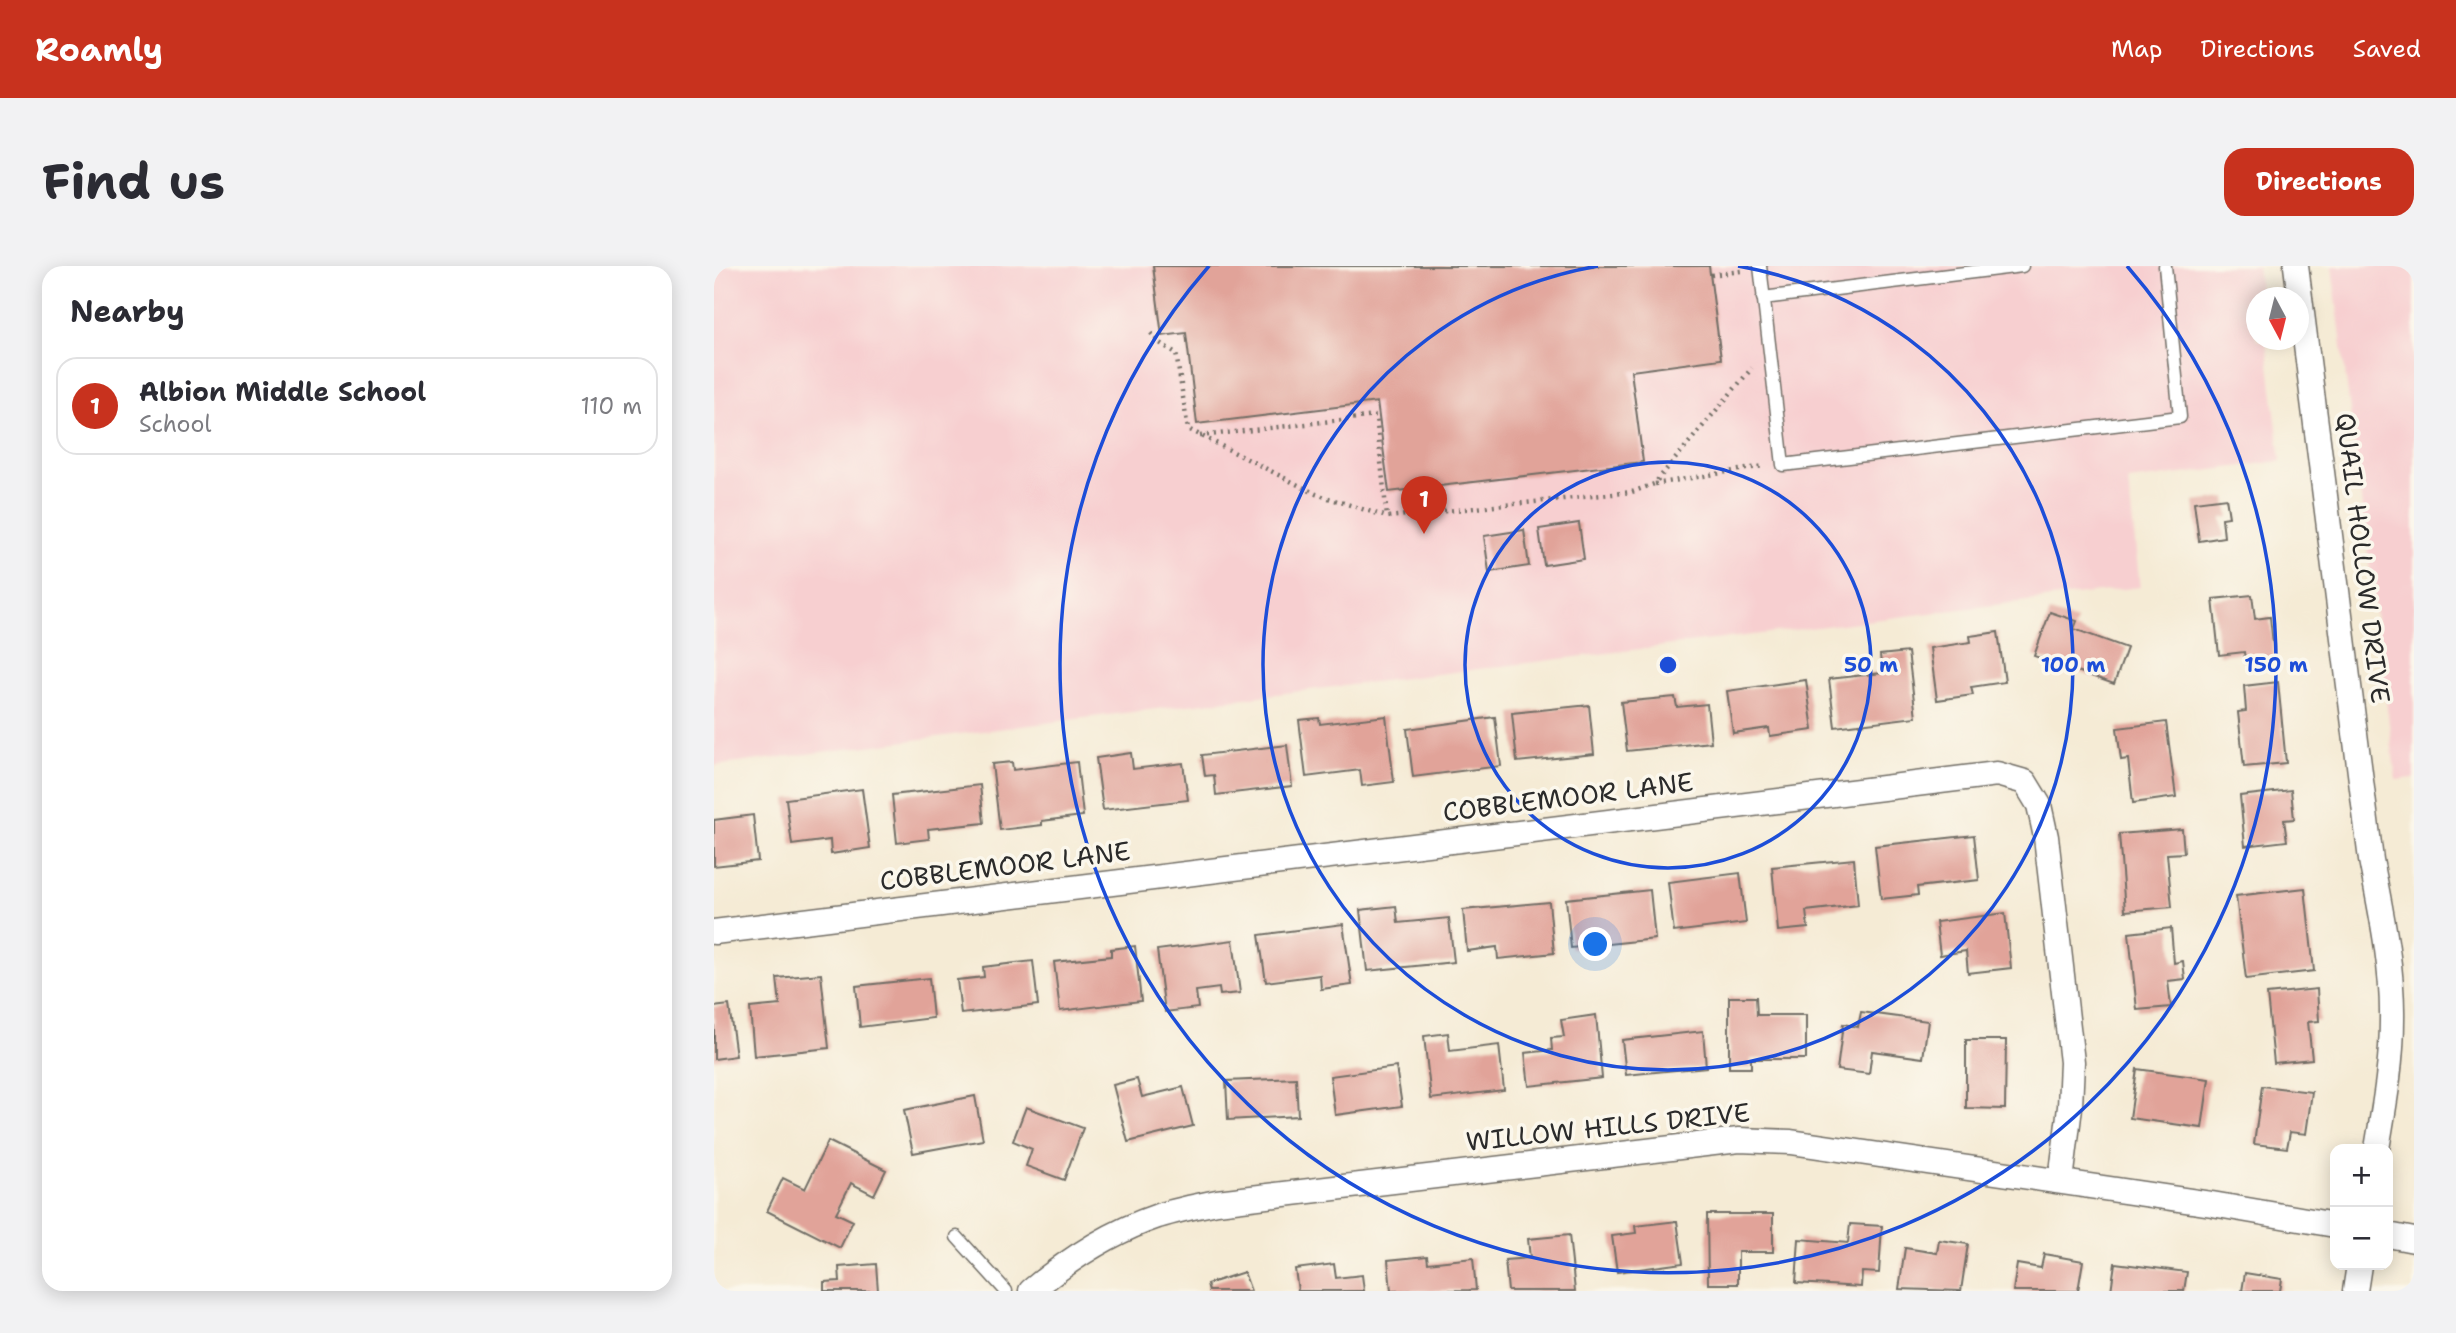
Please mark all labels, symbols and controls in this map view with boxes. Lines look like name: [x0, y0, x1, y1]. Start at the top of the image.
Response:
text: Roamly: [35, 27, 163, 72]
text: Map: [2111, 33, 2162, 65]
text: Directions: [2200, 33, 2315, 65]
text: Saved: [2353, 33, 2421, 65]
button: Directions: [2224, 148, 2414, 216]
text: Find us: [42, 149, 225, 215]
north arrow: [2246, 287, 2309, 350]
text: Nearby: [70, 291, 185, 332]
text: Albion Middle School: [139, 374, 426, 409]
text: 1: [90, 391, 100, 421]
text: 110 m: [580, 391, 642, 421]
text: School: [139, 409, 211, 439]
street label: QUAIL HOLLOW DRIVE: [2328, 411, 2399, 705]
pin: 1: [1401, 476, 1447, 534]
text: 50 m: [1844, 651, 1898, 679]
text: 100 m: [2041, 651, 2105, 679]
text: 150 m: [2244, 651, 2308, 679]
centre of rings: [1656, 653, 1680, 677]
street label: COBBLEMOOR LANE: [1441, 764, 1695, 829]
street label: COBBLEMOOR LANE: [878, 833, 1132, 898]
your location: [1578, 927, 1612, 961]
street label: WILLOW HILLS DRIVE: [1464, 1094, 1752, 1159]
map controls: [2330, 1144, 2393, 1270]
button: +: [2330, 1144, 2393, 1207]
button: −: [2330, 1207, 2393, 1270]

